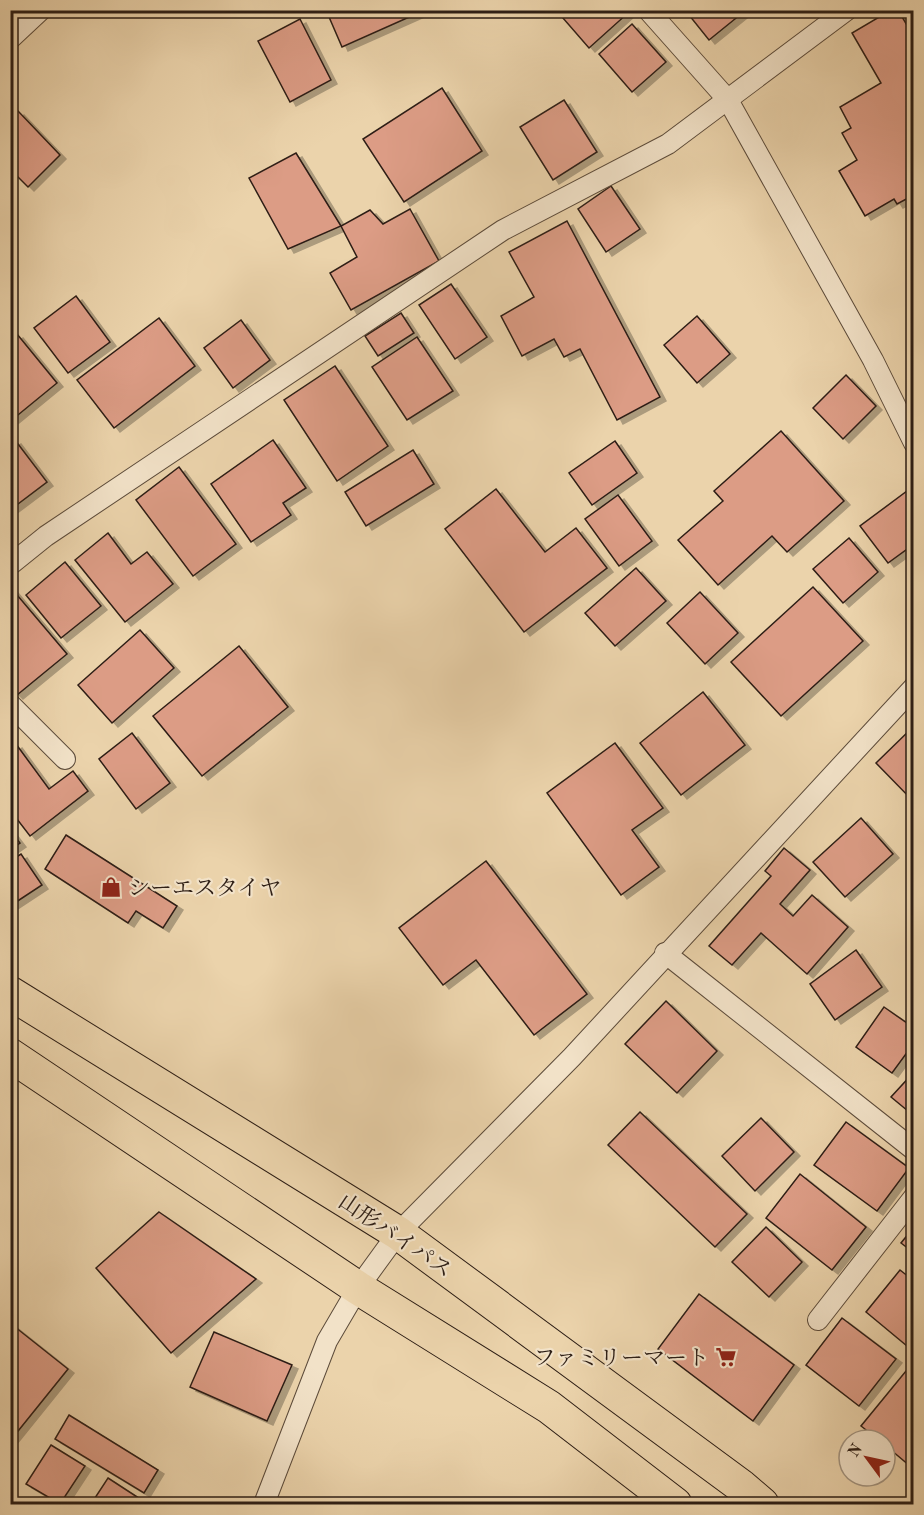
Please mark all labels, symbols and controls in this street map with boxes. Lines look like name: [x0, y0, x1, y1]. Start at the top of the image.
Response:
shop icon: シーエスタイヤ: [99, 875, 123, 899]
place label: シーエスタイヤ: [128, 878, 282, 900]
street label: 山形バイパス: [334, 1189, 457, 1283]
supermarket icon: ファミリーマート: [714, 1345, 738, 1369]
place label: ファミリーマート: [533, 1348, 709, 1370]
north arrow: [837, 1428, 897, 1488]
text: N: [846, 1441, 867, 1460]

